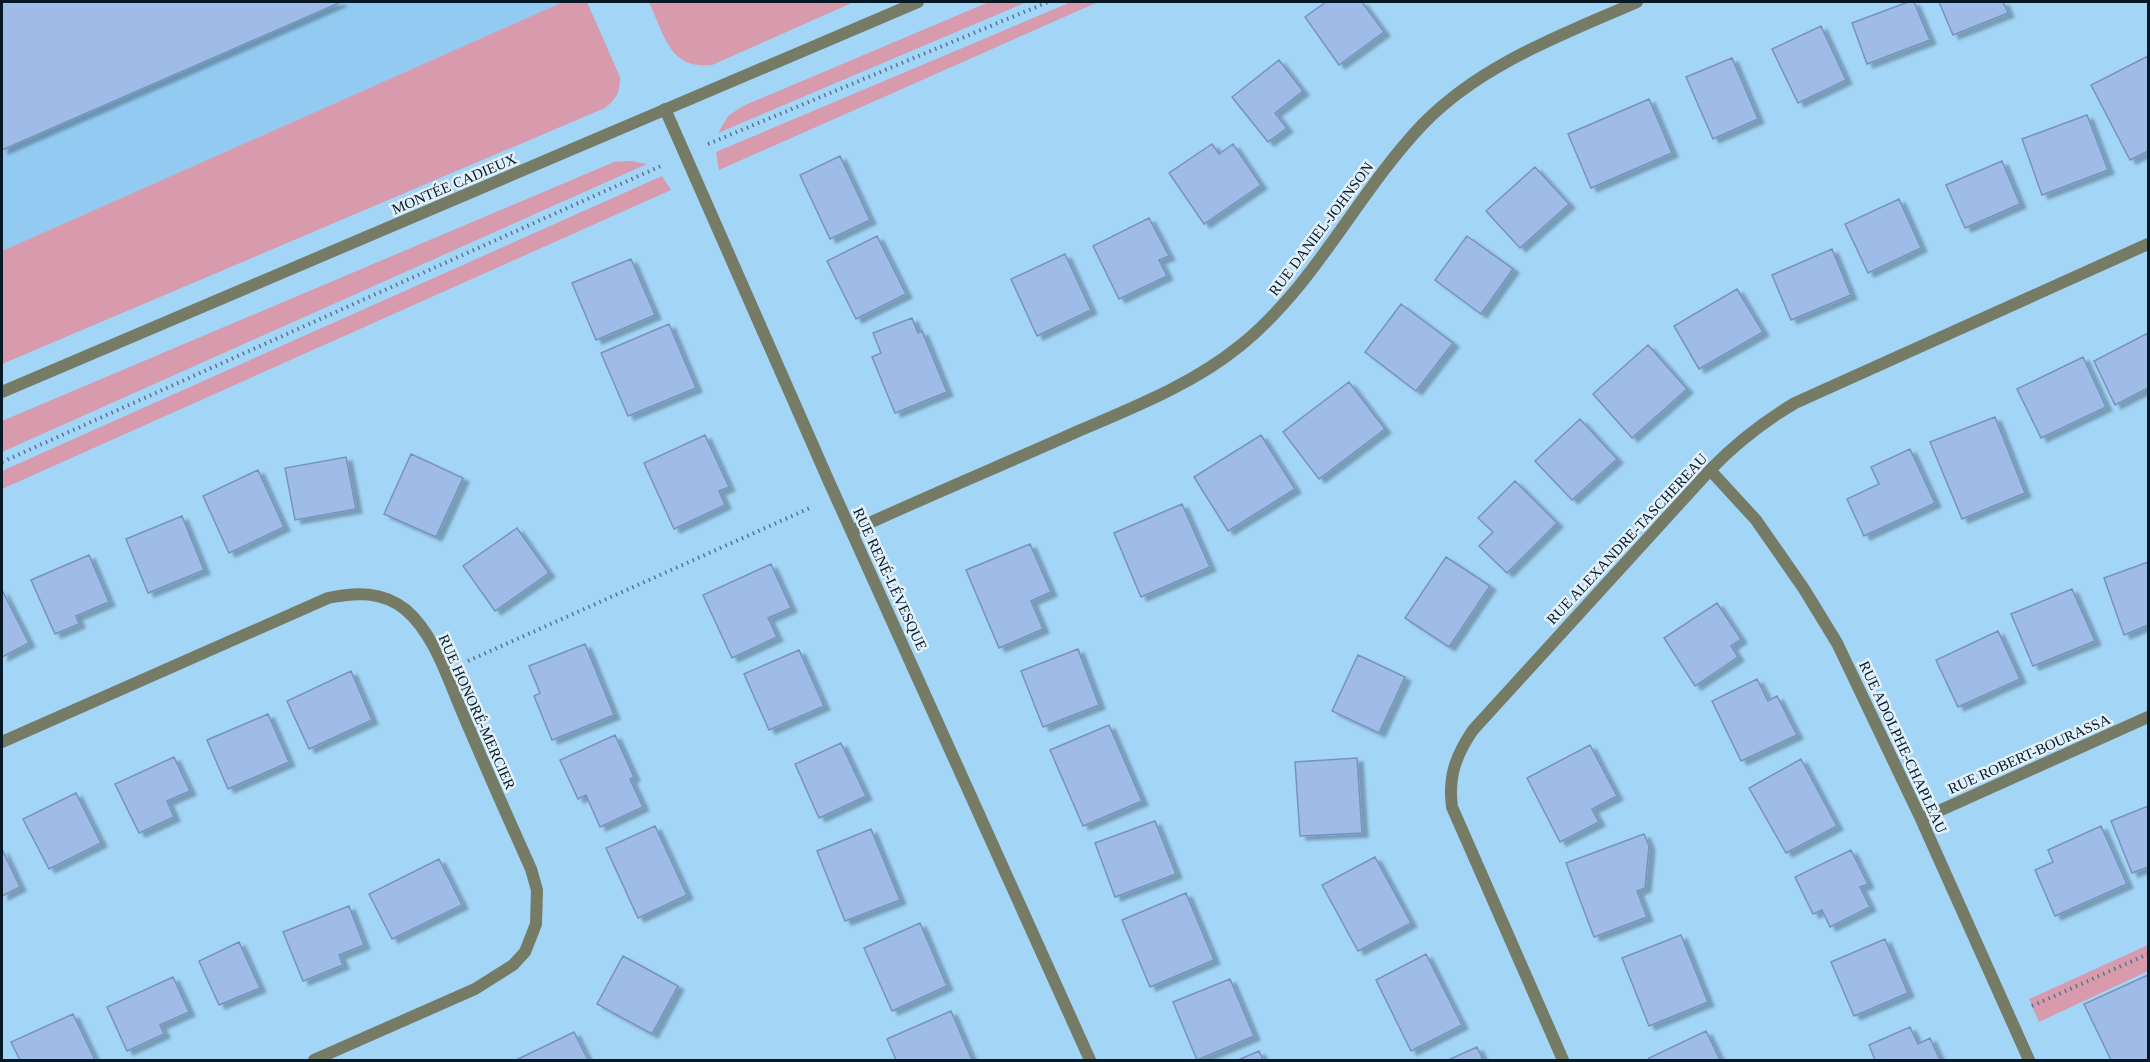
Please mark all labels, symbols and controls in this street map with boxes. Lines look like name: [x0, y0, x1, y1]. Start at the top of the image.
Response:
street label: MONTÉE CADIEUX: [389, 150, 519, 217]
street label: RUE DANIEL-JOHNSON: [1266, 159, 1377, 299]
street label: RUE ALEXANDRE-TASCHEREAU: [1544, 450, 1711, 628]
street label: RUE RENÉ-LÉVESQUE: [850, 505, 930, 653]
street label: RUE HONORÉ-MERCIER: [436, 632, 518, 792]
street label: RUE ADOLPHE-CHAPLEAU: [1856, 658, 1950, 836]
street label: RUE ROBERT-BOURASSA: [1946, 711, 2113, 797]

